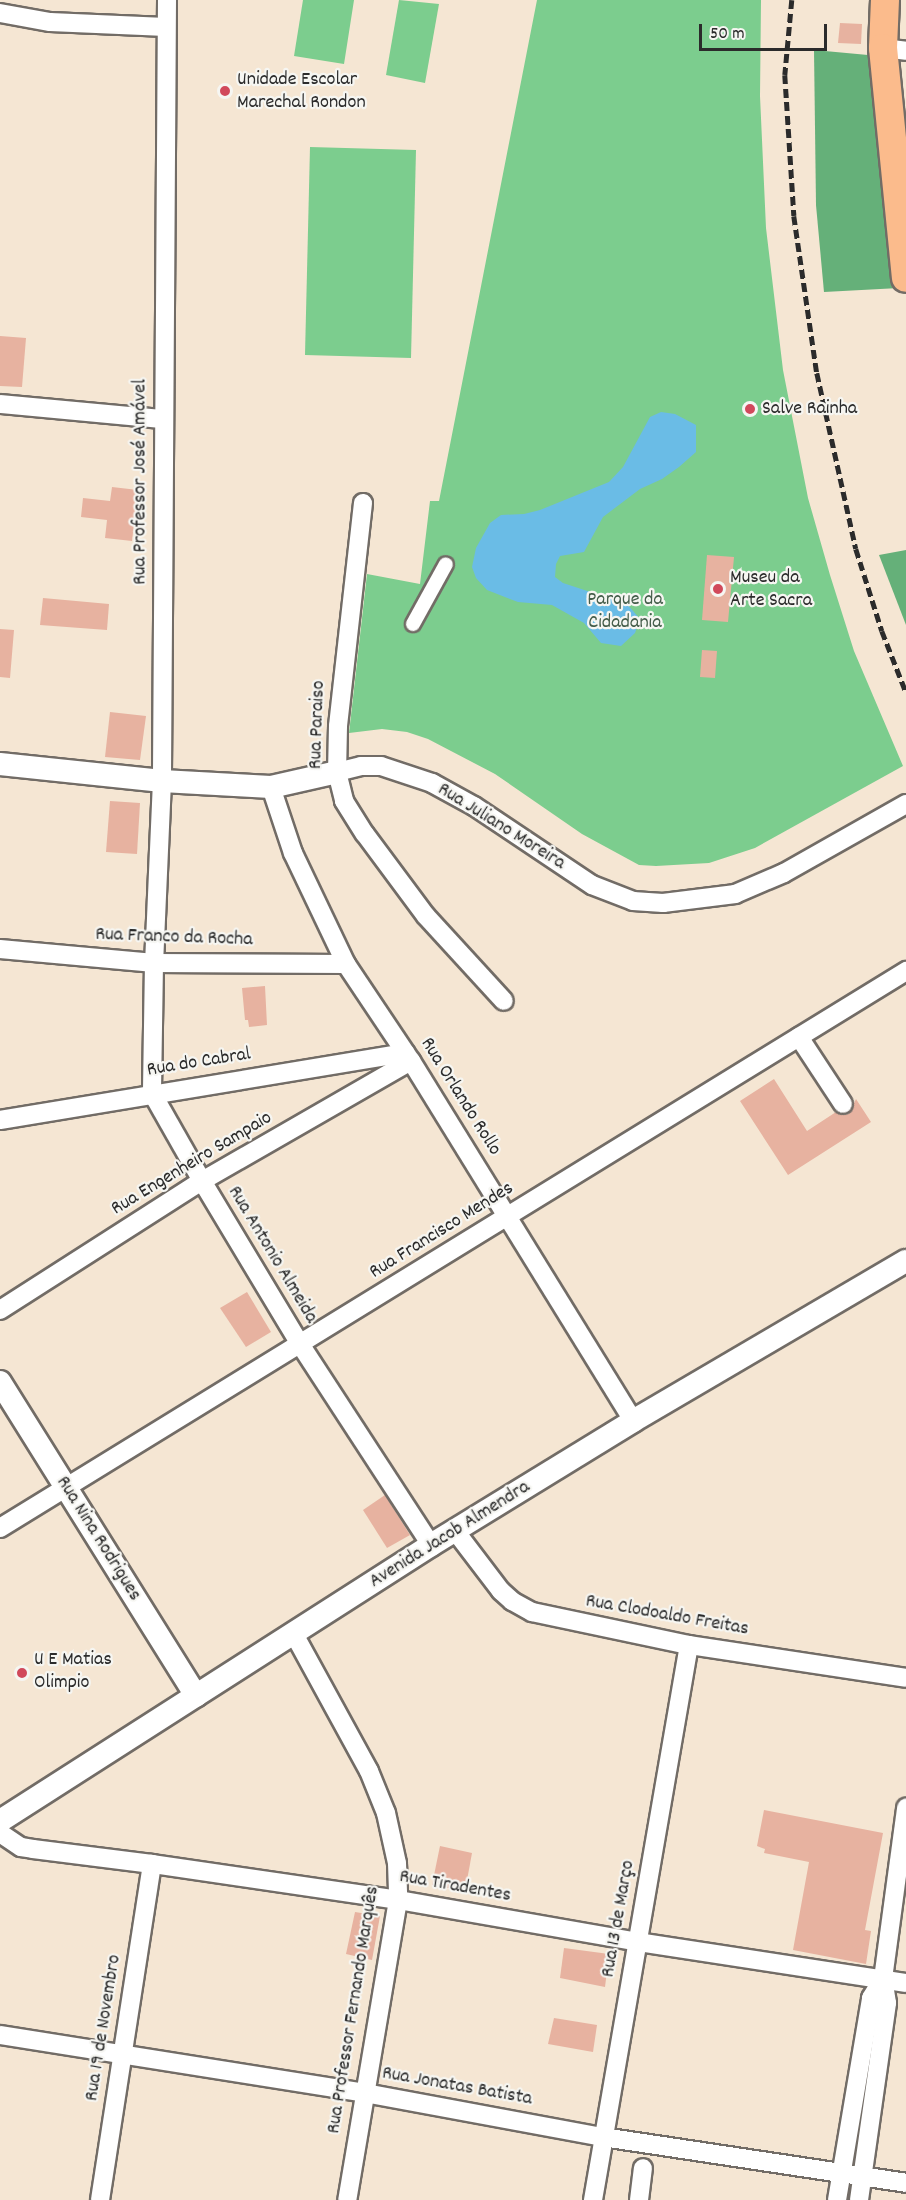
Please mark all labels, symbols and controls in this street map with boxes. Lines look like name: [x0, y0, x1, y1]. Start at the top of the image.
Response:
scale bar: [702, 12, 830, 50]
text: 50 m: [710, 22, 745, 47]
place label: Unidade Escolar Marechal Rondon: [237, 68, 366, 115]
marker: Unidade Escolar Marechal Rondon: [218, 84, 232, 98]
street label: Rua Professor José Amável: [129, 379, 153, 585]
place label: Salve Rainha: [762, 397, 857, 421]
marker: Salve Rainha: [743, 402, 757, 416]
place label: Museu da Arte Sacra: [730, 566, 812, 613]
marker: Museu da Arte Sacra: [711, 582, 725, 596]
park label: Parque da Cidadania: [587, 588, 663, 635]
street label: Rua Paraiso: [304, 680, 332, 770]
street label: Rua Juliano Moreira: [433, 778, 569, 876]
street label: Rua Franco da Rocha: [95, 923, 253, 953]
street label: Rua Orlando Rollo: [414, 1034, 506, 1160]
street label: Rua do Cabral: [145, 1043, 253, 1083]
street label: Rua Engenheiro Sampaio: [107, 1107, 277, 1221]
street label: Rua Francisco Mendes: [366, 1177, 518, 1285]
street label: Rua Antonio Almeida: [222, 1182, 322, 1328]
street label: Rua Nina Rodrigues: [50, 1472, 146, 1606]
street label: Avenida Jacob Almendra: [365, 1476, 535, 1594]
street label: Rua Clodoaldo Freitas: [584, 1590, 750, 1642]
place label: U E Matias Olimpio: [34, 1649, 112, 1696]
marker: U E Matias Olimpio: [15, 1666, 29, 1680]
street label: Rua 13 de Março: [597, 1859, 641, 1979]
street label: Rua Tiradentes: [397, 1865, 513, 1909]
street label: Rua Professor Fernando Marquês: [323, 1885, 385, 2135]
street label: Rua 19 de Novembro: [81, 1953, 127, 2103]
street label: Rua Jonatas Batista: [380, 2062, 534, 2112]

